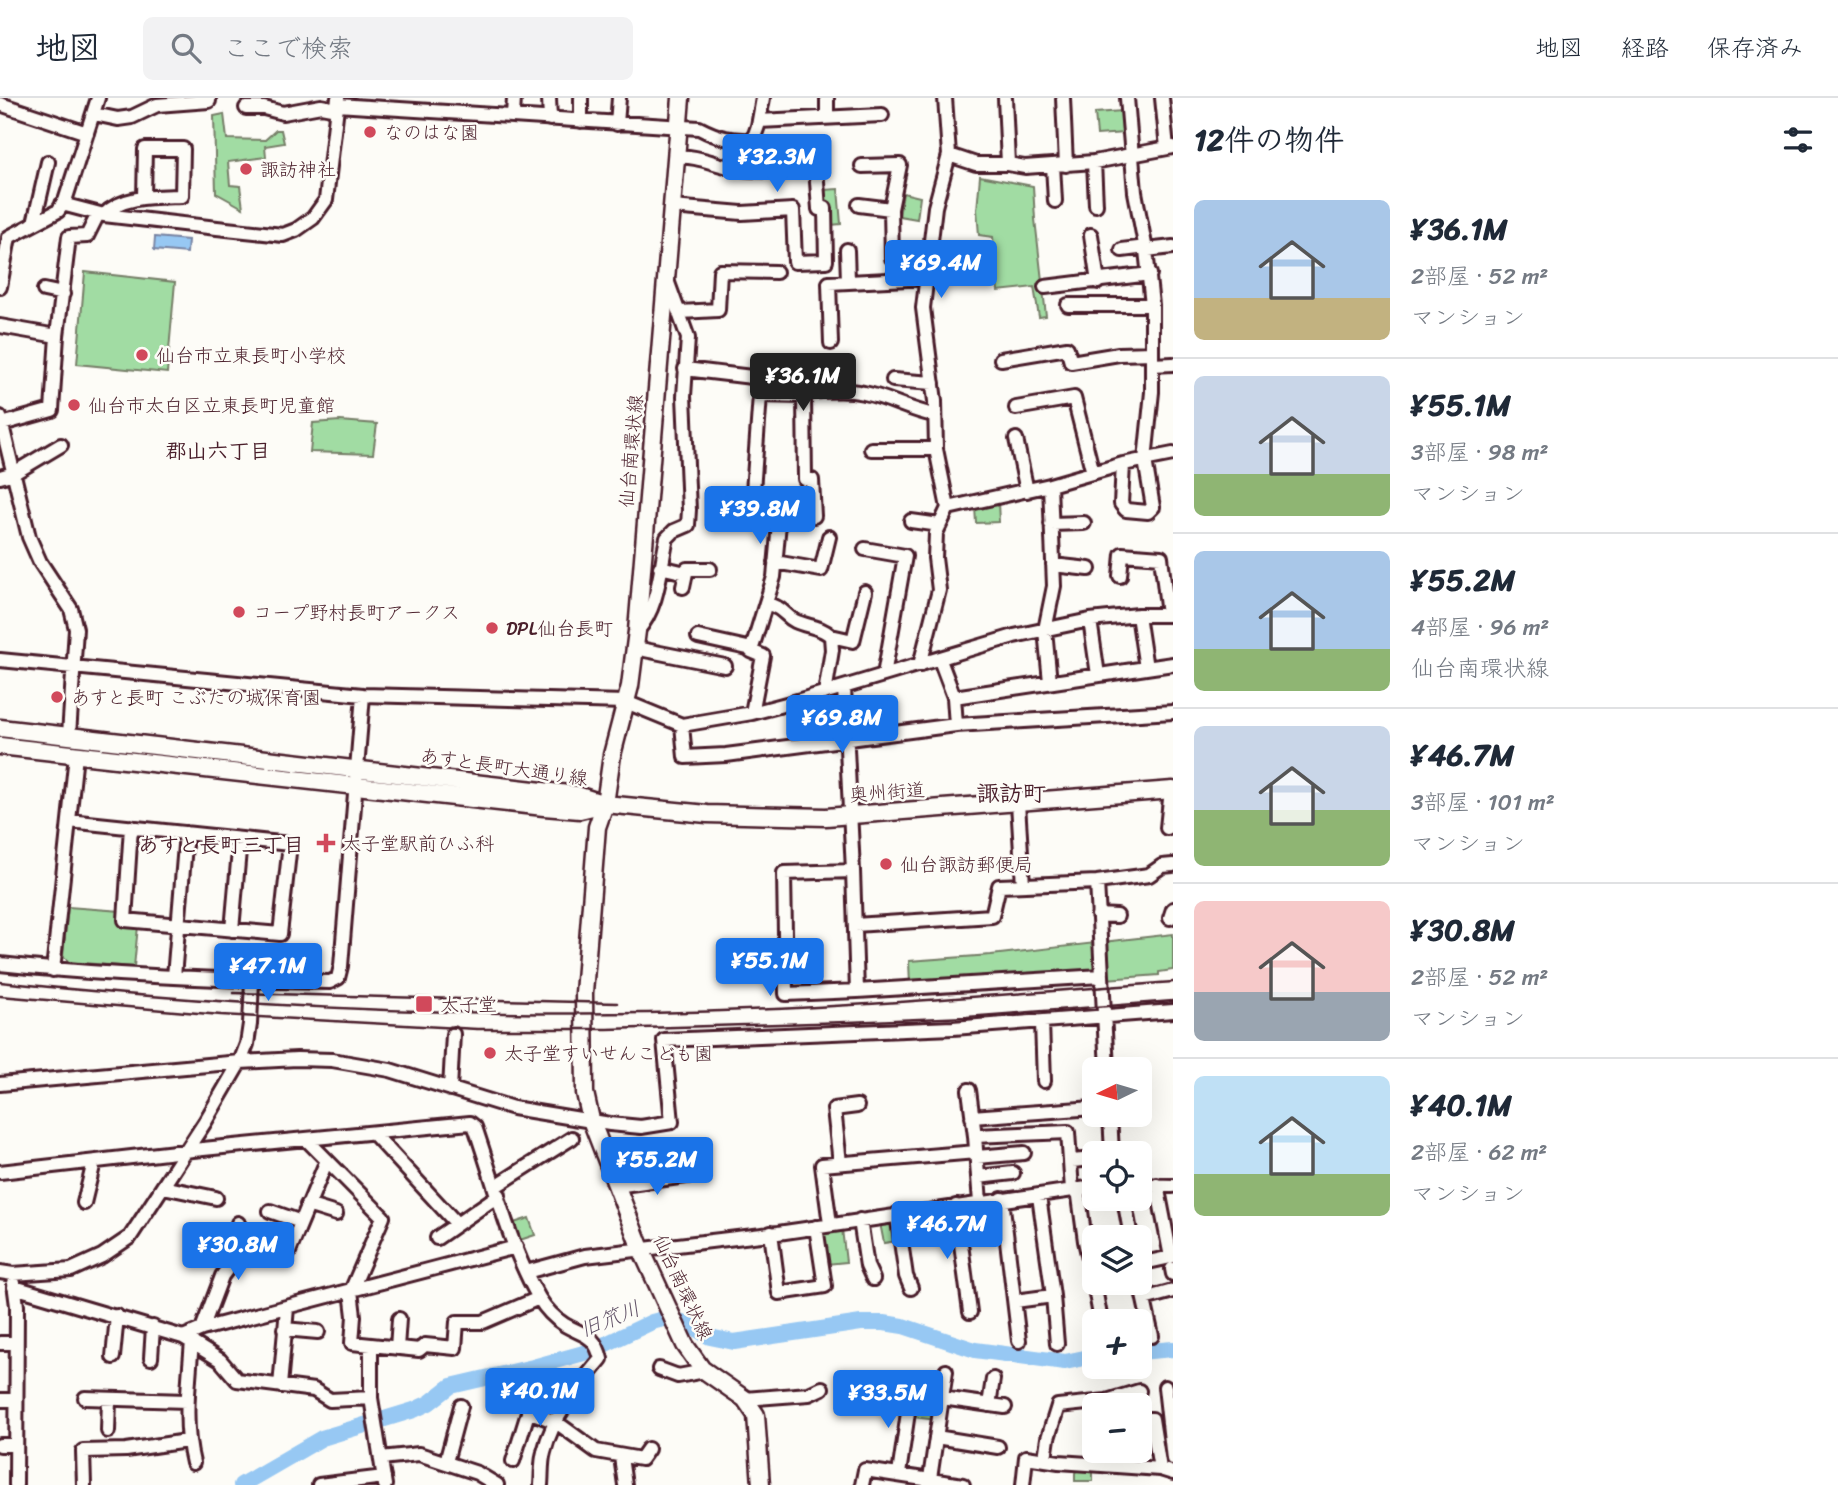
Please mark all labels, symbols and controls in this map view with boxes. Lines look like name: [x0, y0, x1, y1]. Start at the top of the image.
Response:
search box: [143, 17, 633, 80]
text: 地図: [35, 19, 101, 77]
text: ここで検索: [223, 25, 353, 71]
text: 地図: [1535, 27, 1583, 69]
text: 経路: [1621, 27, 1669, 69]
text: 保存済み: [1707, 27, 1803, 69]
icon: search: [167, 29, 205, 67]
text: 12件の物件: [1194, 113, 1344, 167]
place label: なのはな園: [384, 116, 479, 149]
icon: filters: [1779, 121, 1817, 159]
marker: なのはな園: [362, 124, 378, 140]
pin: ¥32.3M: [720, 134, 834, 194]
text: ¥32.3M: [738, 136, 816, 177]
place label: 諏訪神社: [260, 153, 336, 186]
marker: 諏訪神社: [238, 161, 254, 177]
text: ¥36.1M: [1411, 202, 1508, 256]
icon: home: [1250, 228, 1334, 312]
pin: ¥69.4M: [884, 240, 998, 300]
text: ¥69.4M: [901, 242, 981, 283]
text: 2部屋 · 52 m²: [1411, 256, 1548, 297]
text: マンション: [1411, 297, 1525, 338]
place label: 仙台市立東長町小学校: [156, 339, 346, 372]
marker: 仙台市立東長町小学校: [134, 347, 150, 363]
pin: ¥36.1M: [746, 354, 860, 413]
text: ¥36.1M: [766, 355, 840, 396]
text: ¥55.1M: [1411, 378, 1511, 432]
place label: 仙台市太白区立東長町児童館: [88, 389, 335, 422]
street label: 仙台南環状線: [610, 393, 652, 509]
marker: 仙台市太白区立東長町児童館: [66, 397, 82, 413]
icon: home: [1250, 404, 1334, 488]
district label: 郡山六丁目: [166, 432, 271, 470]
text: 3部屋 · 98 m²: [1411, 432, 1548, 473]
text: マンション: [1411, 473, 1525, 514]
pin: ¥39.8M: [703, 486, 817, 546]
text: ¥39.8M: [720, 488, 800, 529]
text: ¥55.2M: [1411, 553, 1515, 607]
icon: home: [1250, 579, 1334, 663]
place label: コープ野村長町アークス: [253, 596, 460, 629]
marker: コープ野村長町アークス: [231, 604, 247, 620]
text: 4部屋 · 96 m²: [1411, 607, 1549, 648]
place label: DPL仙台長町: [506, 612, 613, 645]
marker: DPL仙台長町: [484, 620, 500, 636]
text: 仙台南環状線: [1411, 648, 1549, 689]
place label: あすと長町 こぶたの城保育園: [71, 681, 321, 714]
marker: あすと長町 こぶたの城保育園: [49, 689, 65, 705]
pin: ¥69.8M: [785, 696, 899, 755]
text: ¥69.8M: [802, 697, 882, 738]
text: ¥46.7M: [1411, 728, 1514, 782]
street label: あすと長町大通り線: [418, 739, 590, 795]
icon: home: [1250, 754, 1334, 838]
street label: 奥州街道: [848, 773, 926, 811]
district label: 諏訪町: [977, 773, 1046, 814]
text: 3部屋 · 101 m²: [1411, 782, 1555, 823]
text: マンション: [1411, 823, 1525, 864]
district label: あすと長町三丁目: [138, 826, 304, 864]
place label: 太子堂駅前ひふ科: [342, 827, 494, 860]
marker: 太子堂駅前ひふ科: [316, 833, 336, 853]
place label: 仙台諏訪郵便局: [900, 848, 1033, 881]
marker: 仙台諏訪郵便局: [878, 856, 894, 872]
text: ¥30.8M: [1411, 903, 1515, 957]
icon: home: [1250, 929, 1334, 1013]
pin: ¥55.1M: [713, 939, 827, 998]
text: ¥55.1M: [732, 940, 808, 981]
pin: ¥47.1M: [211, 944, 325, 1003]
text: ¥47.1M: [230, 945, 306, 986]
text: 2部屋 · 52 m²: [1411, 957, 1548, 998]
place label: 太子堂: [440, 988, 497, 1021]
marker: 太子堂: [414, 994, 434, 1014]
text: マンション: [1411, 998, 1525, 1039]
place label: 太子堂すいせんこども園: [504, 1037, 713, 1070]
marker: 太子堂すいせんこども園: [482, 1045, 498, 1061]
north arrow: [1082, 1057, 1152, 1127]
map controls: [1082, 1057, 1152, 1463]
text: ¥40.1M: [1411, 1078, 1512, 1132]
icon: home: [1250, 1104, 1334, 1188]
text: 2部屋 · 62 m²: [1411, 1132, 1547, 1173]
pin: ¥55.2M: [600, 1138, 714, 1197]
text: ¥55.2M: [617, 1139, 697, 1180]
button: locate: [1082, 1141, 1152, 1211]
text: マンション: [1411, 1173, 1525, 1214]
pin: ¥46.7M: [890, 1202, 1004, 1261]
text: ¥46.7M: [907, 1203, 987, 1244]
pin: ¥30.8M: [181, 1222, 295, 1282]
text: ¥30.8M: [198, 1224, 278, 1265]
button: layers: [1082, 1225, 1152, 1295]
street label: 仙台南環状線: [644, 1228, 722, 1346]
water label: 旧笊川: [574, 1290, 646, 1348]
button: +: [1082, 1309, 1152, 1379]
pin: ¥40.1M: [483, 1368, 597, 1428]
text: ¥40.1M: [501, 1370, 579, 1411]
pin: ¥33.5M: [831, 1370, 945, 1430]
text: ¥33.5M: [849, 1372, 927, 1413]
button: −: [1082, 1393, 1152, 1463]

